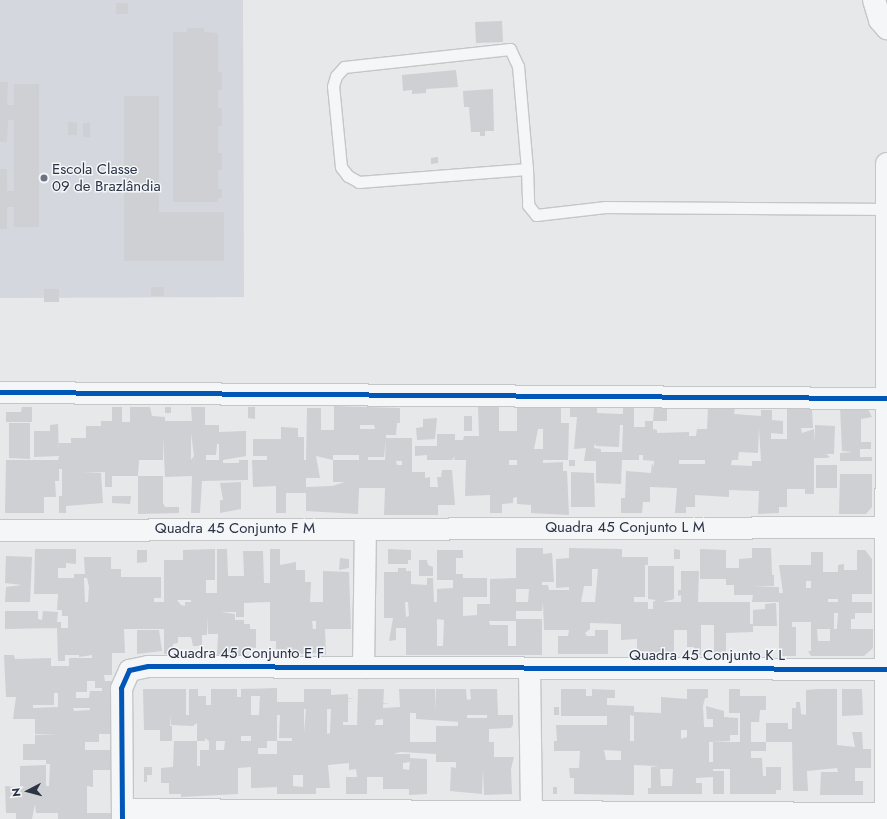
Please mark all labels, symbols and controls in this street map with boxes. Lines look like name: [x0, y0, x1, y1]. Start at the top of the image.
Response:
place label: Escola Classe 09 de Brazlândia: [52, 160, 161, 195]
marker: Escola Classe 09 de Brazlândia: [39, 173, 49, 183]
street label: Quadra 45 Conjunto L M: [545, 519, 705, 537]
street label: Quadra 45 Conjunto F M: [155, 520, 315, 538]
street label: Quadra 45 Conjunto E F: [168, 645, 324, 663]
street label: Quadra 45 Conjunto K L: [629, 647, 785, 665]
north arrow: [8, 771, 48, 811]
text: N: [8, 787, 24, 797]

